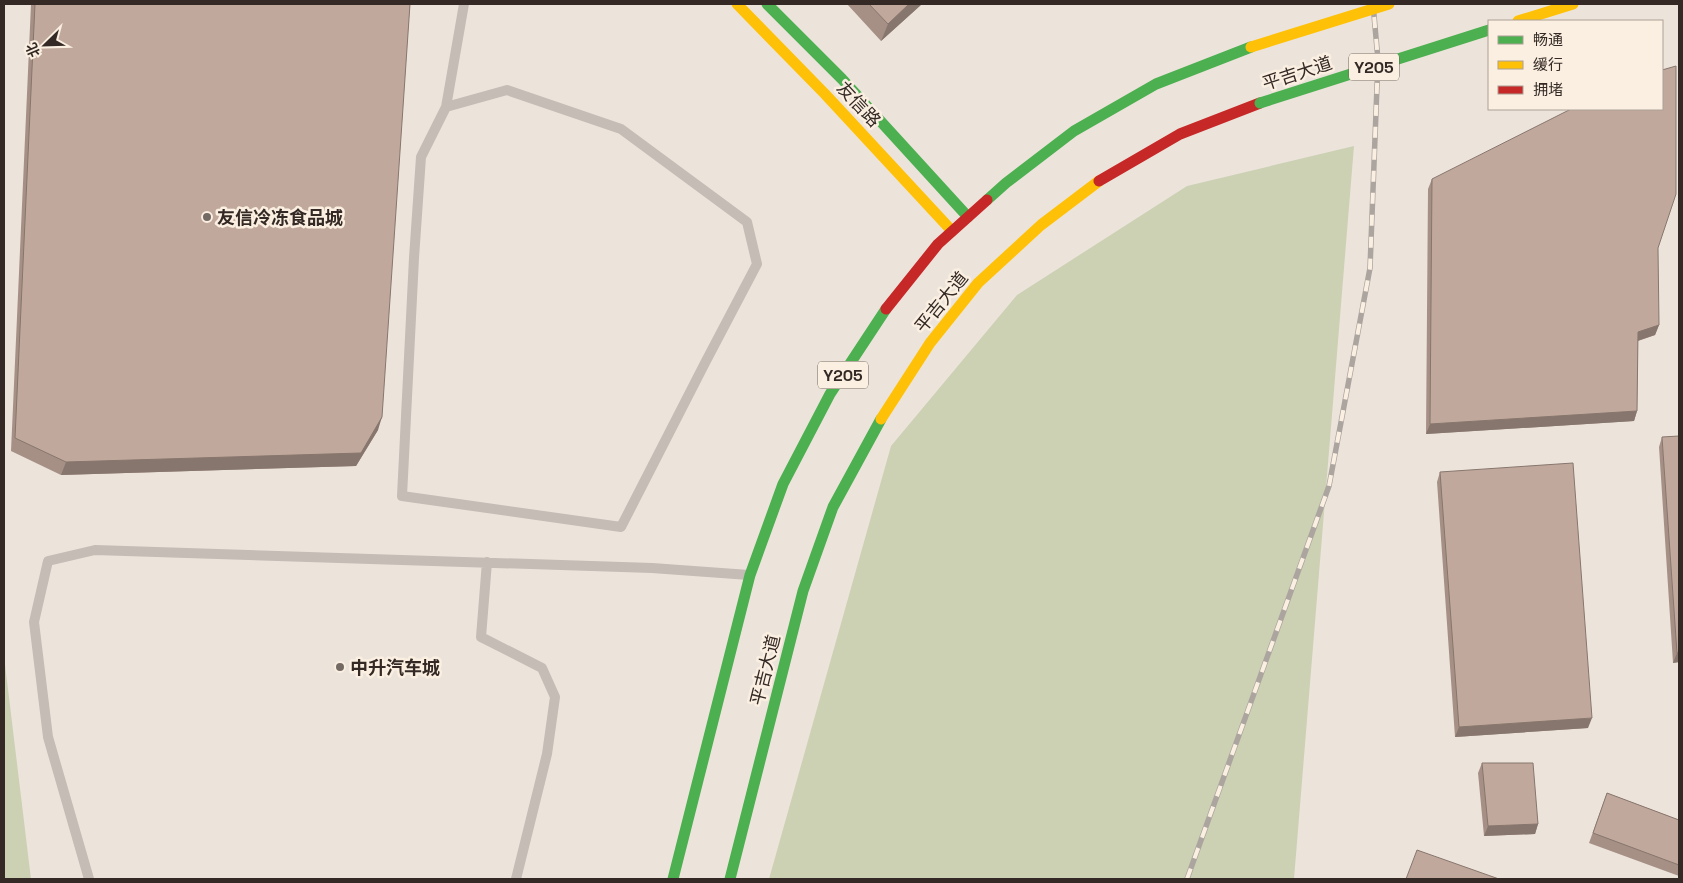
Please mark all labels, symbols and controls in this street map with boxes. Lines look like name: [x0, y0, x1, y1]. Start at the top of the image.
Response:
north arrow: [20, 20, 70, 70]
legend: [1488, 20, 1663, 110]
text: 畅通: [1533, 30, 1563, 49]
text: 北: [22, 40, 44, 60]
street label: 平吉大道: [1259, 51, 1335, 95]
road number: Y205: [1349, 54, 1399, 80]
text: 缓行: [1533, 55, 1563, 74]
street label: 友信路: [832, 76, 886, 132]
text: 拥堵: [1533, 80, 1563, 99]
place label: 友信冷冻食品城: [217, 206, 343, 229]
marker: 友信冷冻食品城: [201, 211, 213, 223]
street label: 平吉大道: [909, 267, 973, 337]
road number: Y205: [818, 362, 868, 388]
street label: 平吉大道: [745, 632, 785, 708]
place label: 中升汽车城: [350, 656, 440, 679]
marker: 中升汽车城: [334, 661, 346, 673]

